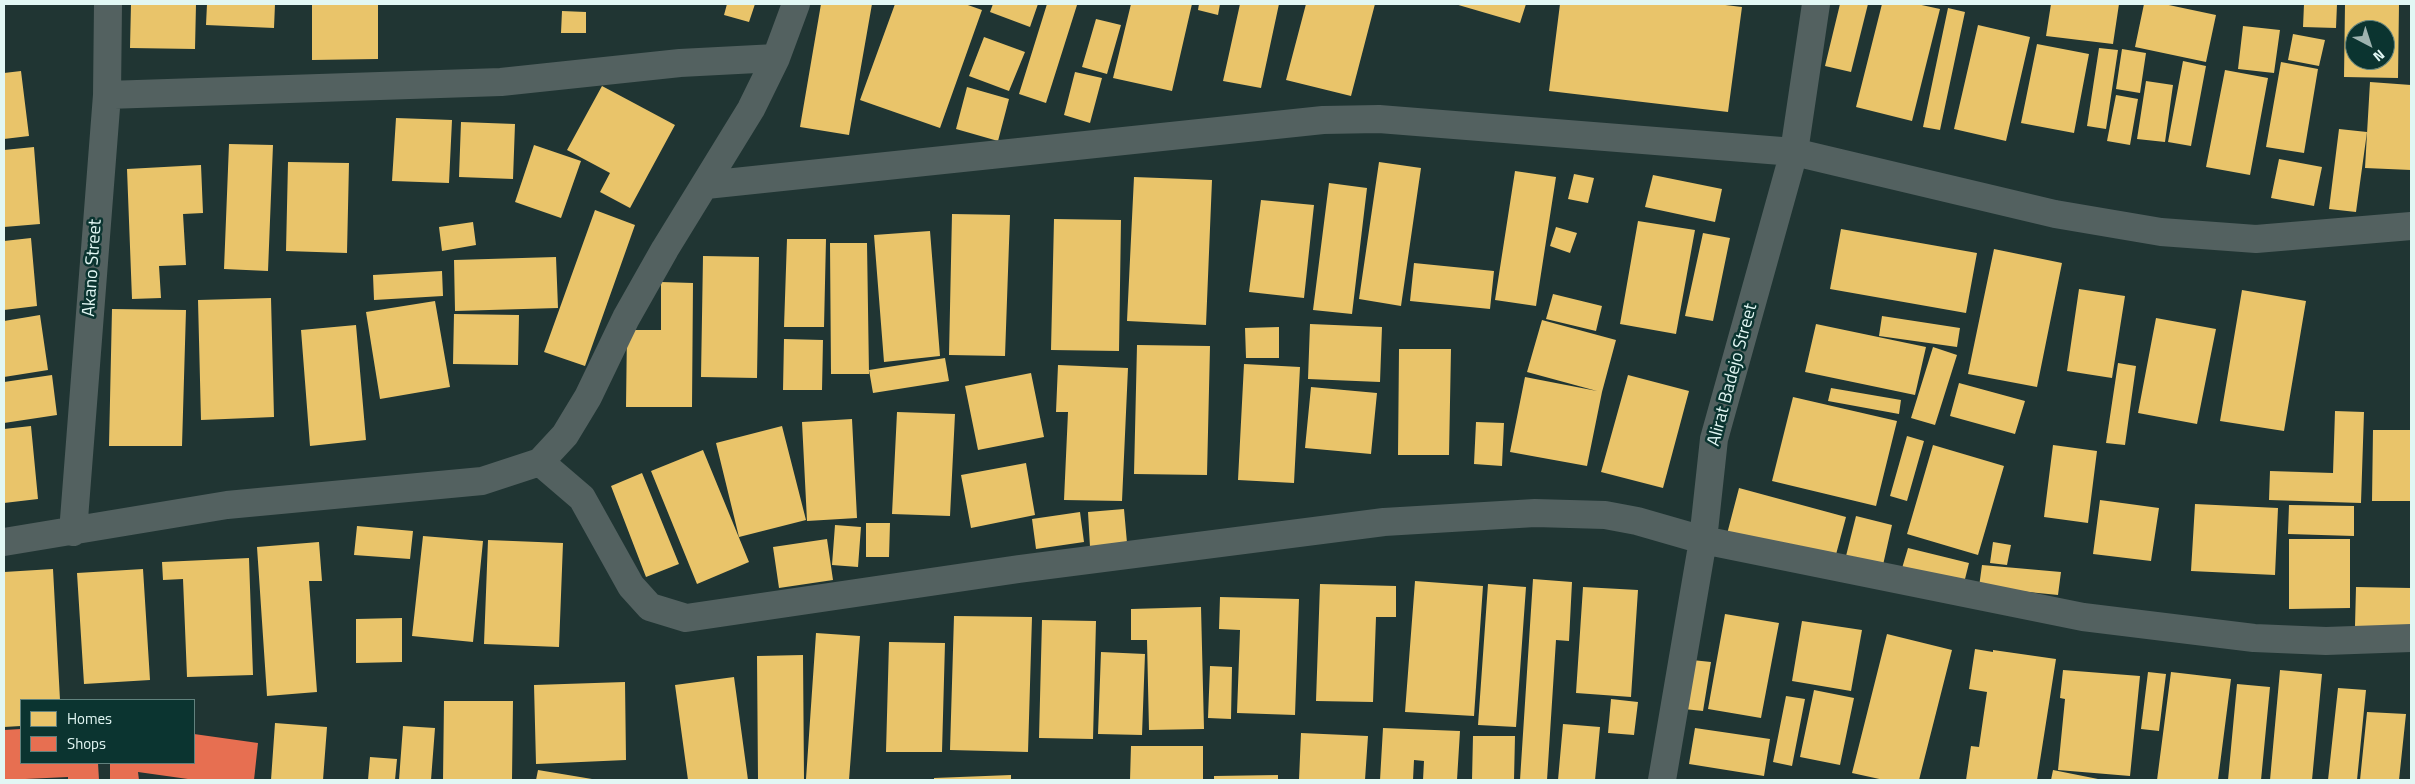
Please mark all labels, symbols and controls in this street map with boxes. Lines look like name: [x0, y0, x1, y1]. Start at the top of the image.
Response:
north arrow: [2345, 20, 2395, 70]
text: N: [2369, 45, 2390, 67]
street label: Akano Street: [79, 218, 107, 318]
street label: Alirat Badejo Street: [1704, 301, 1762, 449]
legend: [20, 699, 195, 764]
text: Homes: [67, 707, 112, 730]
text: Shops: [67, 732, 106, 755]

